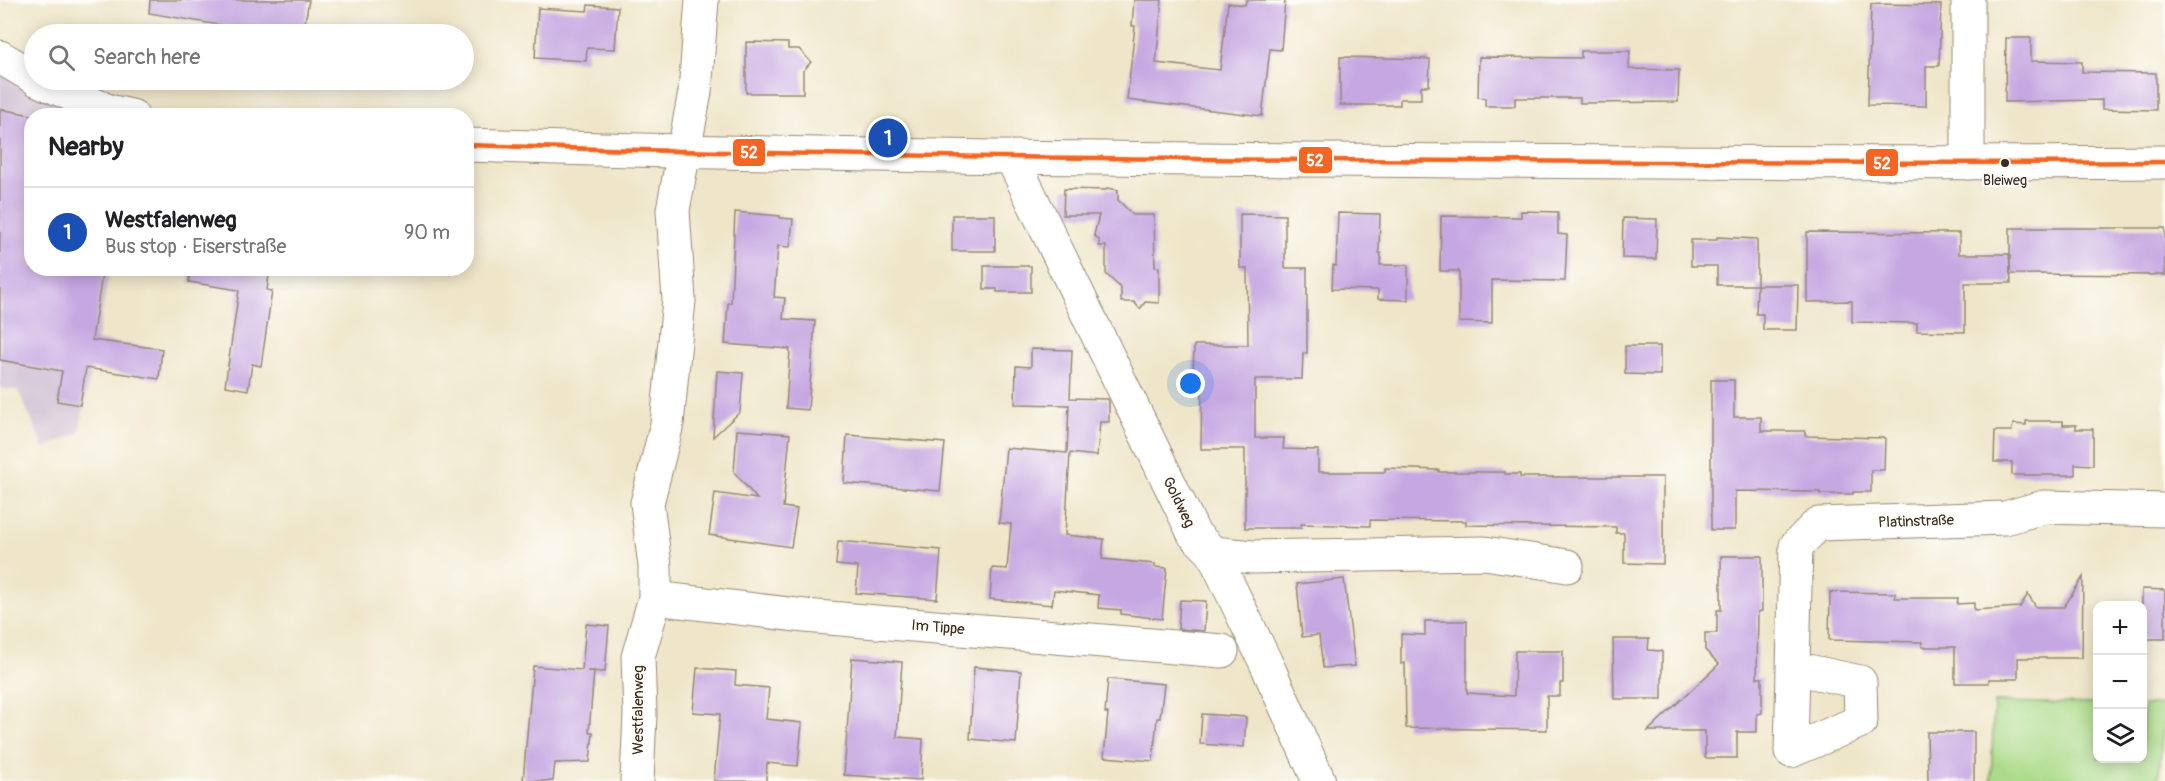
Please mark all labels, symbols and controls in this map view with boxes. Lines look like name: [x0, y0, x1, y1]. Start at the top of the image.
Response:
search box: [24, 24, 474, 90]
icon: search: [45, 41, 78, 74]
text: Search here: [93, 43, 200, 71]
pin: 1: [868, 116, 908, 160]
text: Nearby: [48, 131, 124, 163]
line badge: 52: [732, 138, 766, 167]
text: 52: [740, 143, 758, 163]
line badge: 52: [1298, 146, 1333, 174]
line badge: 52: [1865, 148, 1899, 177]
text: 52: [1306, 151, 1324, 171]
text: 52: [1873, 154, 1891, 174]
marker: Bleiweg: [1999, 157, 2011, 169]
place label: Bleiweg: [1983, 172, 2027, 189]
text: Westfalenweg: [105, 206, 236, 234]
text: 1: [64, 220, 71, 245]
text: 90 m: [404, 220, 450, 245]
text: Bus stop · Eiserstraße: [105, 234, 286, 259]
your location: [1176, 369, 1205, 398]
street label: Goldweg: [1158, 474, 1199, 531]
street label: Platinstraße: [1878, 511, 1955, 532]
map controls: [2093, 601, 2147, 763]
button: +: [2093, 601, 2147, 655]
street label: Im Tippe: [911, 616, 966, 639]
button: −: [2093, 655, 2147, 709]
street label: Westfalenweg: [629, 665, 648, 755]
button: layers: [2093, 709, 2147, 763]

